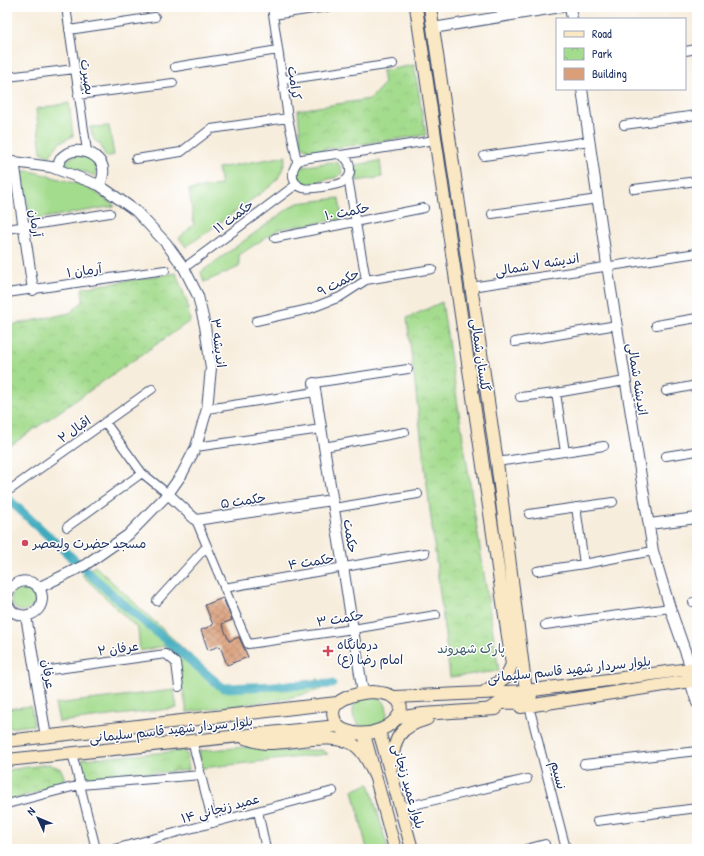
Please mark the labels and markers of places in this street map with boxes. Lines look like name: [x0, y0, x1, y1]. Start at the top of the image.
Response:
place label: مسجد حضرت ولیعصر: [32, 534, 146, 552]
marker: مسجد حضرت ولیعصر: [20, 538, 30, 548]
place label: درمانگاه امام رضا (ع): [337, 635, 403, 670]
marker: درمانگاه امام رضا (ع): [322, 645, 334, 657]

